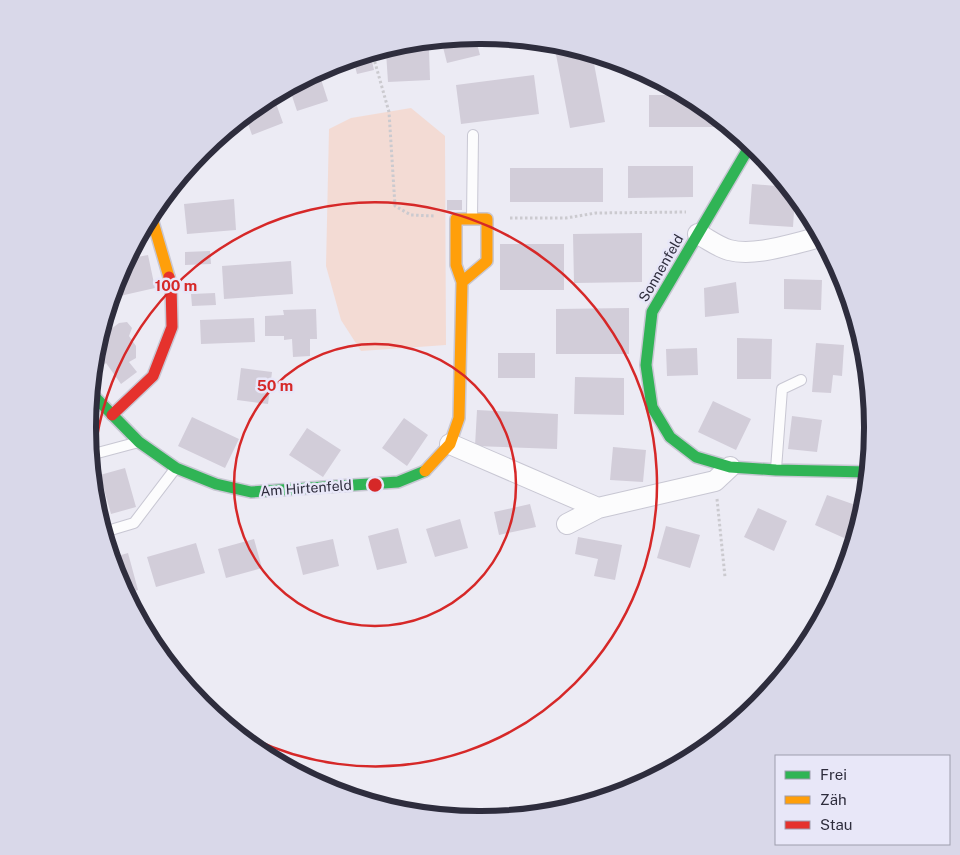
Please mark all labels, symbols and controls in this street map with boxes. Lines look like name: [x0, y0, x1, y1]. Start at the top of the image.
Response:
street label: Sonnenfeld: [635, 232, 687, 304]
text: 100 m: [155, 277, 197, 294]
text: 50 m: [257, 377, 293, 394]
centre of rings: [366, 476, 384, 494]
street label: Am Hirtenfeld: [260, 477, 352, 499]
legend: [775, 755, 950, 845]
text: Frei: [820, 766, 847, 783]
text: Zäh: [820, 791, 847, 808]
text: Stau: [820, 816, 853, 833]

